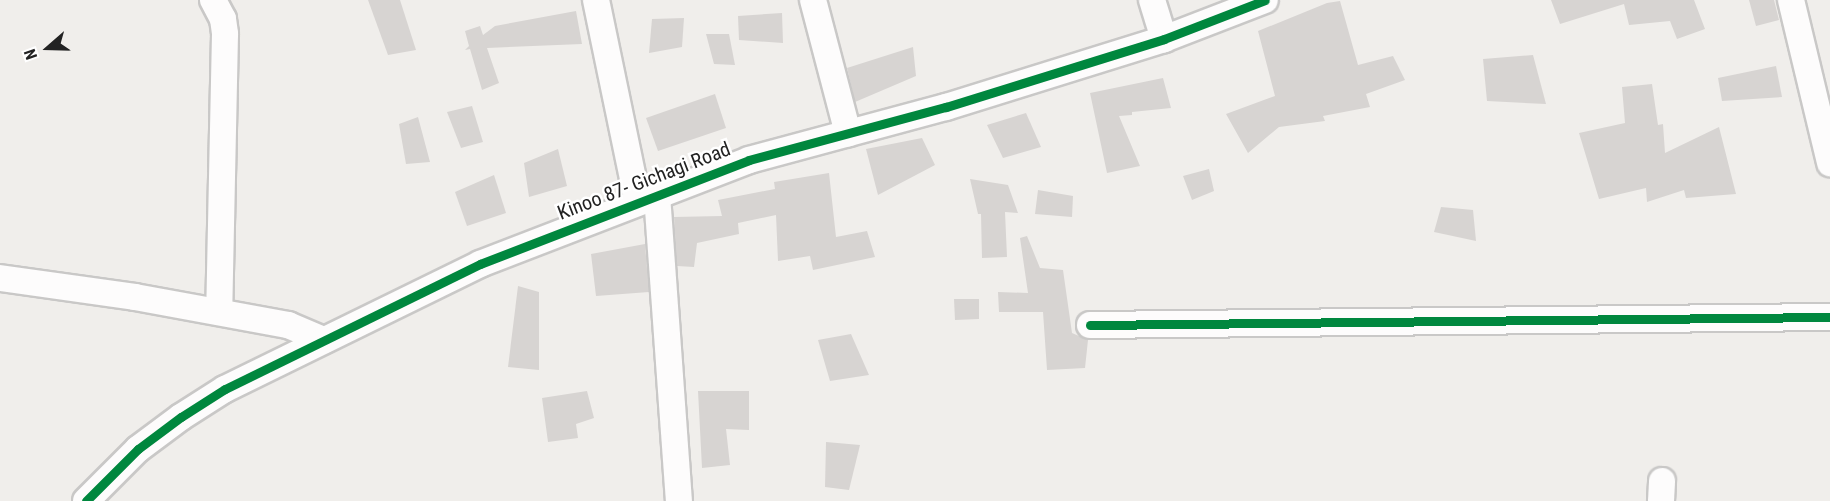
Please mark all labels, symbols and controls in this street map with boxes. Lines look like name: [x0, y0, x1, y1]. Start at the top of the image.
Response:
north arrow: [18, 18, 78, 78]
text: N: [20, 46, 41, 62]
street label: Kinoo 87- Gichagi Road: [554, 137, 734, 225]

